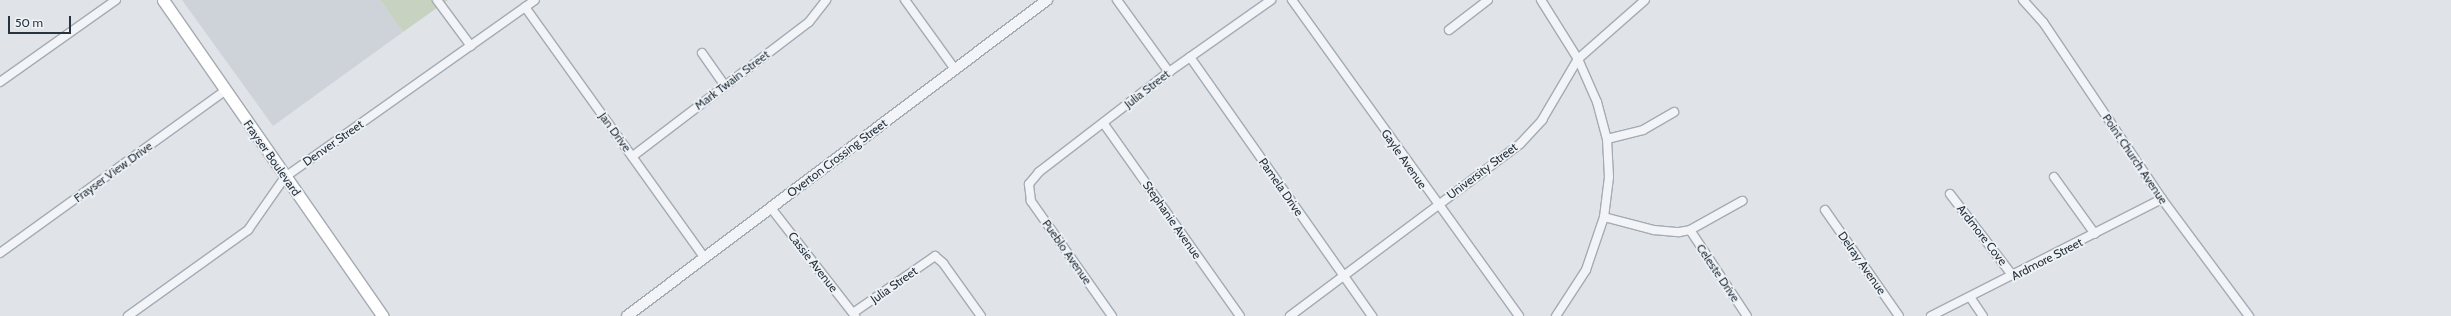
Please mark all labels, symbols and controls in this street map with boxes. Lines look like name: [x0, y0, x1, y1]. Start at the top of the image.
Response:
scale bar: [10, 8, 73, 34]
text: 50 m: [15, 15, 43, 30]
street label: Mark Twain Street: [692, 47, 772, 113]
street label: Julia Street: [1121, 67, 1173, 111]
street label: Jan Drive: [596, 110, 634, 154]
street label: Point Church Avenue: [2099, 111, 2171, 207]
street label: Overton Crossing Street: [784, 116, 890, 200]
street label: Frayser Boulevard: [240, 117, 304, 199]
street label: Denver Street: [300, 117, 366, 169]
street label: Gayle Avenue: [1378, 126, 1430, 192]
street label: Frayser View Drive: [71, 139, 155, 205]
street label: University Street: [1444, 140, 1520, 202]
street label: Pamela Drive: [1256, 155, 1306, 219]
street label: Stephanie Avenue: [1140, 178, 1204, 262]
street label: Ardmore Cove: [1954, 202, 2010, 268]
street label: Pueblo Avenue: [1039, 217, 1095, 287]
street label: Cassie Avenue: [785, 229, 841, 295]
street label: Delray Avenue: [1835, 229, 1889, 297]
street label: Ardmore Street: [2009, 235, 2085, 283]
street label: Celeste Drive: [1693, 241, 1743, 305]
street label: Julia Street: [868, 264, 920, 306]

